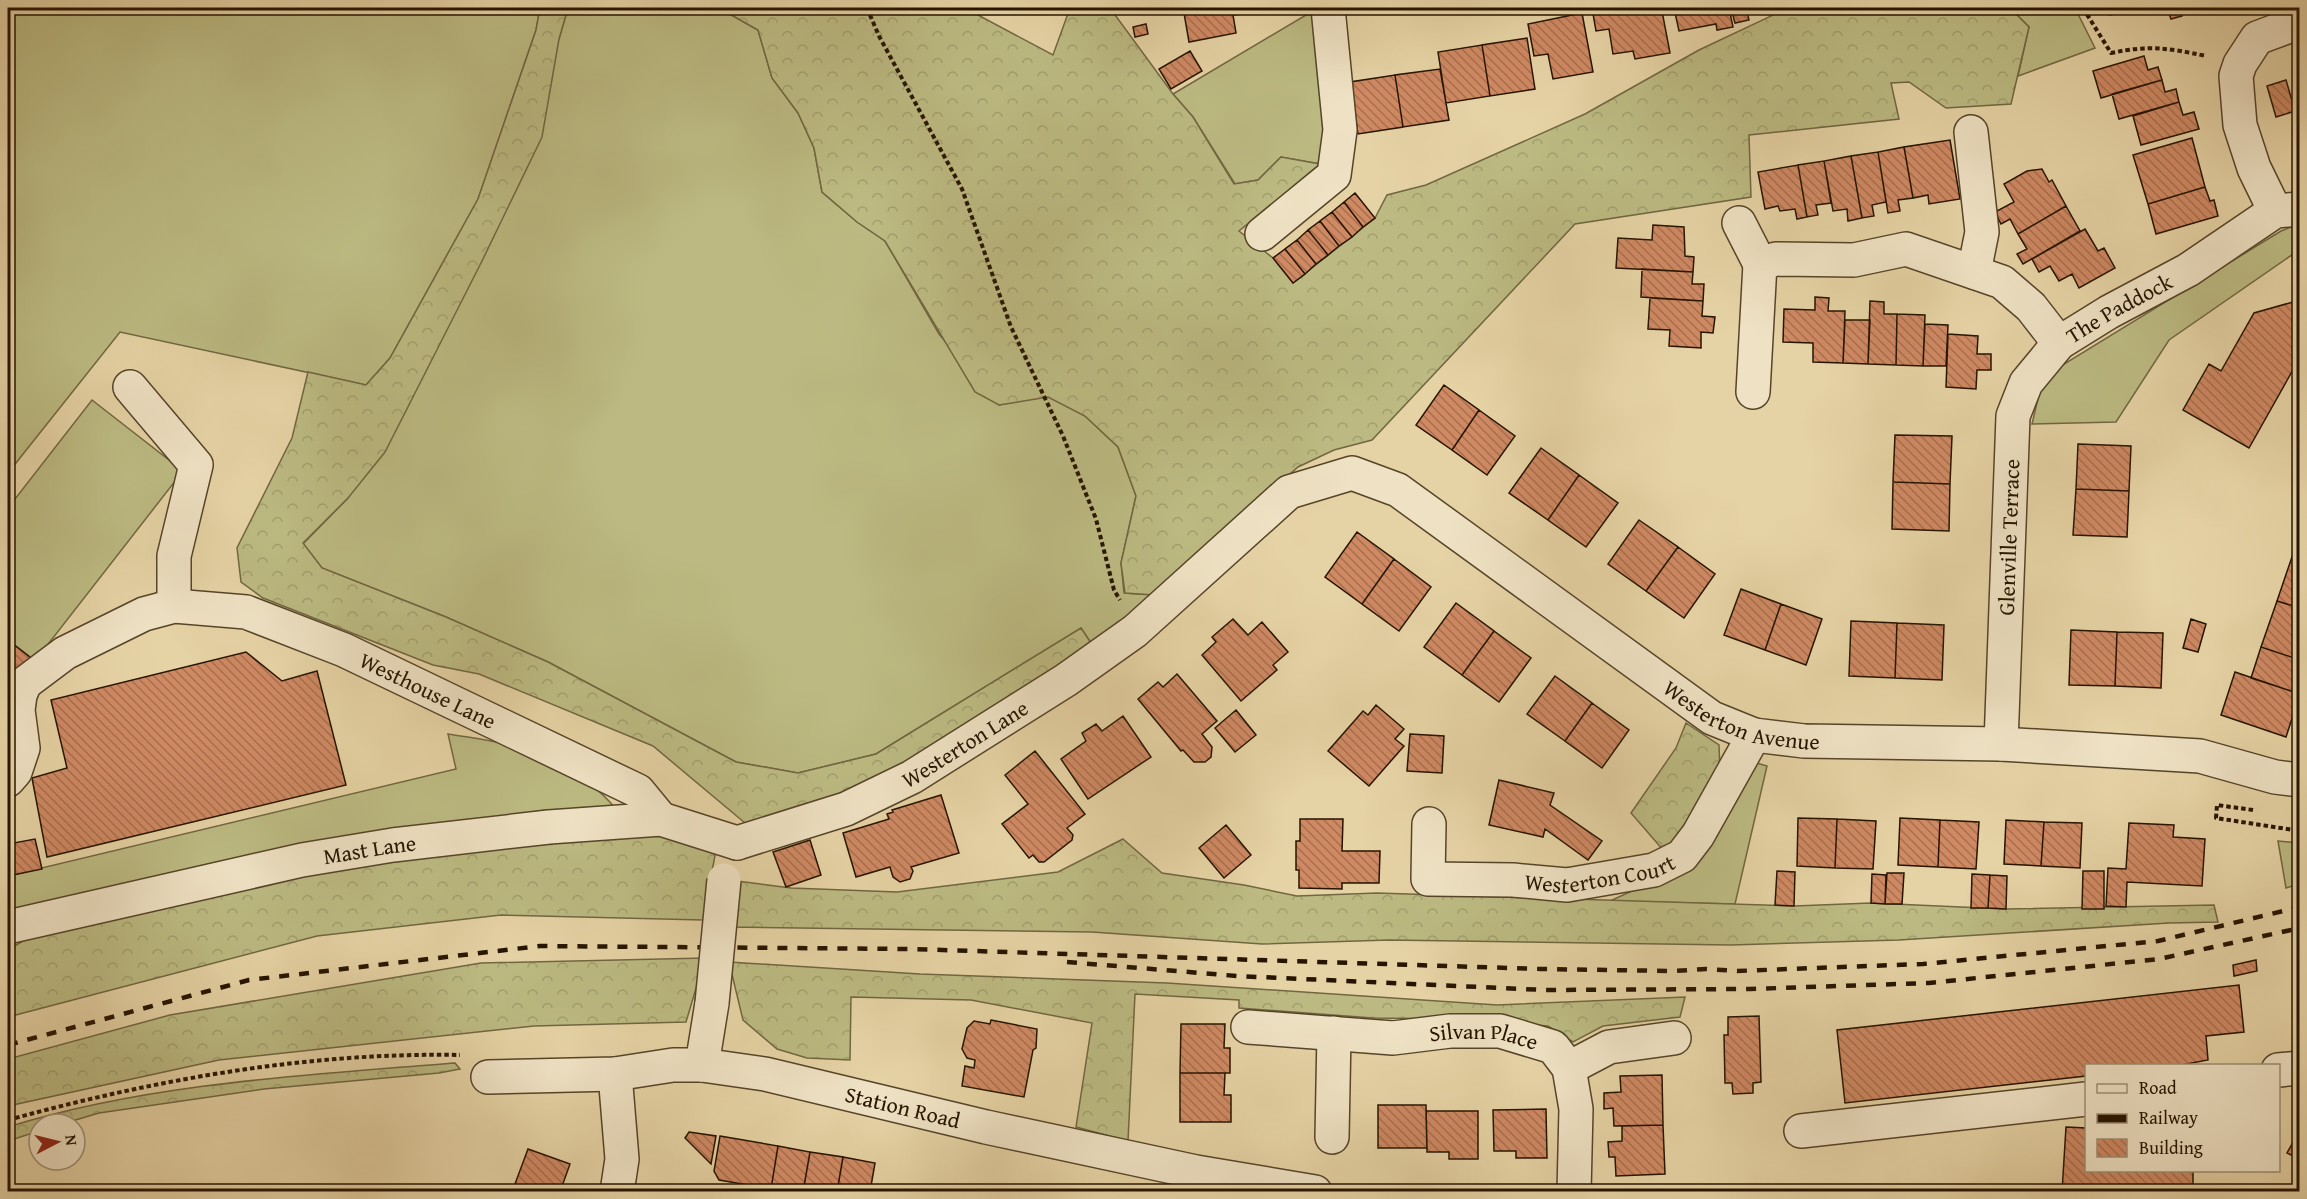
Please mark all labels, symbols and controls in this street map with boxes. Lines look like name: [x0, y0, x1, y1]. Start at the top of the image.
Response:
street label: The Paddock: [2060, 265, 2178, 351]
street label: Glenville Terrace: [1990, 458, 2027, 616]
street label: Westhouse Lane: [354, 644, 502, 737]
street label: Westerton Avenue: [1657, 672, 1820, 758]
street label: Westerton Lane: [896, 692, 1034, 796]
street label: Mast Lane: [321, 826, 418, 872]
street label: Westerton Court: [1523, 846, 1681, 901]
street label: Silvan Place: [1427, 1015, 1542, 1058]
legend: [2085, 1064, 2280, 1172]
text: Road: [2139, 1074, 2177, 1101]
street label: Station Road: [842, 1078, 964, 1136]
text: Railway: [2139, 1104, 2198, 1131]
north arrow: [27, 1112, 87, 1172]
text: N: [59, 1133, 84, 1147]
text: Building: [2139, 1134, 2203, 1161]

